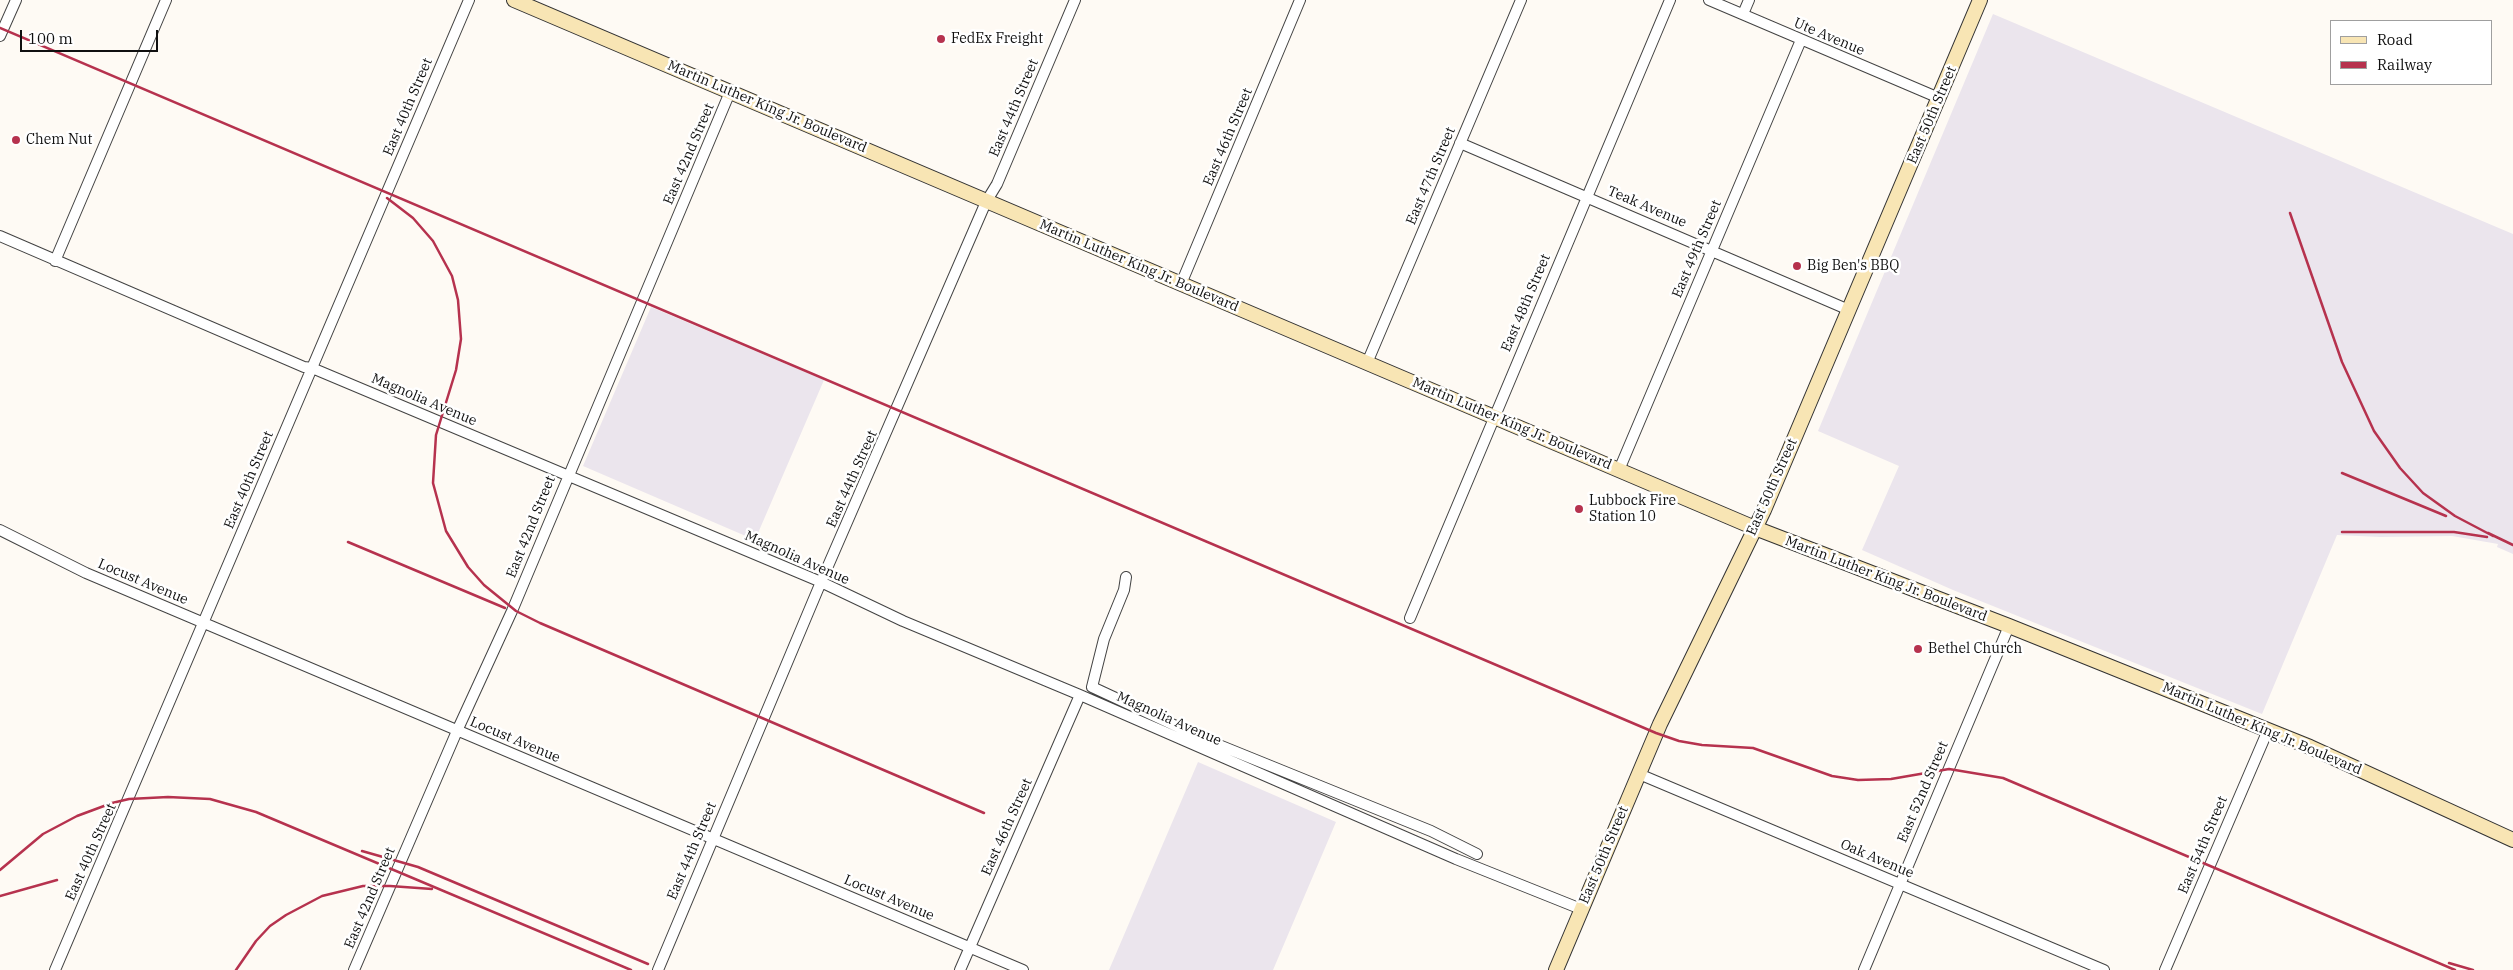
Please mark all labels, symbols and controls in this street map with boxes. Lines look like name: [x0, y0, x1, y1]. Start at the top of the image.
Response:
street label: Ute Avenue: [1791, 15, 1867, 59]
scale bar: [22, 20, 160, 52]
legend: [2330, 20, 2493, 85]
text: 100 m: [28, 29, 73, 48]
text: Road: [2377, 30, 2413, 49]
place label: FedEx Freight: [951, 31, 1043, 47]
marker: FedEx Freight: [935, 33, 947, 45]
text: Railway: [2377, 55, 2432, 74]
street label: East 40th Street: [380, 56, 436, 158]
street label: Martin Luther King Jr. Boulevard: [665, 57, 869, 157]
street label: East 44th Street: [986, 57, 1042, 159]
street label: East 50th Street: [1904, 64, 1960, 166]
street label: East 46th Street: [1200, 86, 1256, 188]
street label: East 42nd Street: [660, 101, 718, 207]
street label: East 47th Street: [1403, 125, 1459, 227]
place label: Chem Nut: [26, 132, 92, 148]
marker: Chem Nut: [10, 134, 22, 146]
street label: Teak Avenue: [1605, 183, 1689, 231]
street label: East 49th Street: [1669, 198, 1725, 300]
street label: Martin Luther King Jr. Boulevard: [1037, 216, 1241, 316]
street label: East 48th Street: [1498, 252, 1554, 354]
place label: Big Ben's BBQ: [1807, 258, 1899, 274]
marker: Big Ben's BBQ: [1791, 260, 1803, 272]
street label: Magnolia Avenue: [369, 370, 479, 430]
street label: Martin Luther King Jr. Boulevard: [1410, 374, 1614, 474]
street label: East 44th Street: [823, 428, 881, 530]
street label: East 40th Street: [221, 429, 277, 531]
street label: East 50th Street: [1743, 436, 1801, 538]
street label: East 42nd Street: [503, 474, 559, 580]
place label: Lubbock Fire Station 10: [1589, 493, 1676, 526]
marker: Lubbock Fire Station 10: [1573, 503, 1585, 515]
street label: Magnolia Avenue: [742, 527, 852, 589]
street label: Martin Luther King Jr. Boulevard: [1783, 533, 1989, 625]
street label: Locust Avenue: [95, 555, 191, 609]
place label: Bethel Church: [1928, 641, 2022, 657]
marker: Bethel Church: [1912, 643, 1924, 655]
street label: Martin Luther King Jr. Boulevard: [2160, 679, 2364, 779]
street label: Magnolia Avenue: [1114, 688, 1224, 750]
street label: Locust Avenue: [467, 713, 563, 767]
street label: East 52nd Street: [1894, 739, 1952, 845]
street label: East 46th Street: [978, 776, 1036, 878]
street label: East 54th Street: [2175, 794, 2231, 896]
street label: East 44th Street: [664, 800, 720, 902]
street label: East 40th Street: [62, 801, 120, 903]
street label: East 50th Street: [1576, 804, 1632, 906]
street label: Oak Avenue: [1838, 836, 1916, 882]
street label: East 42nd Street: [341, 845, 399, 951]
street label: Locust Avenue: [841, 871, 937, 925]

